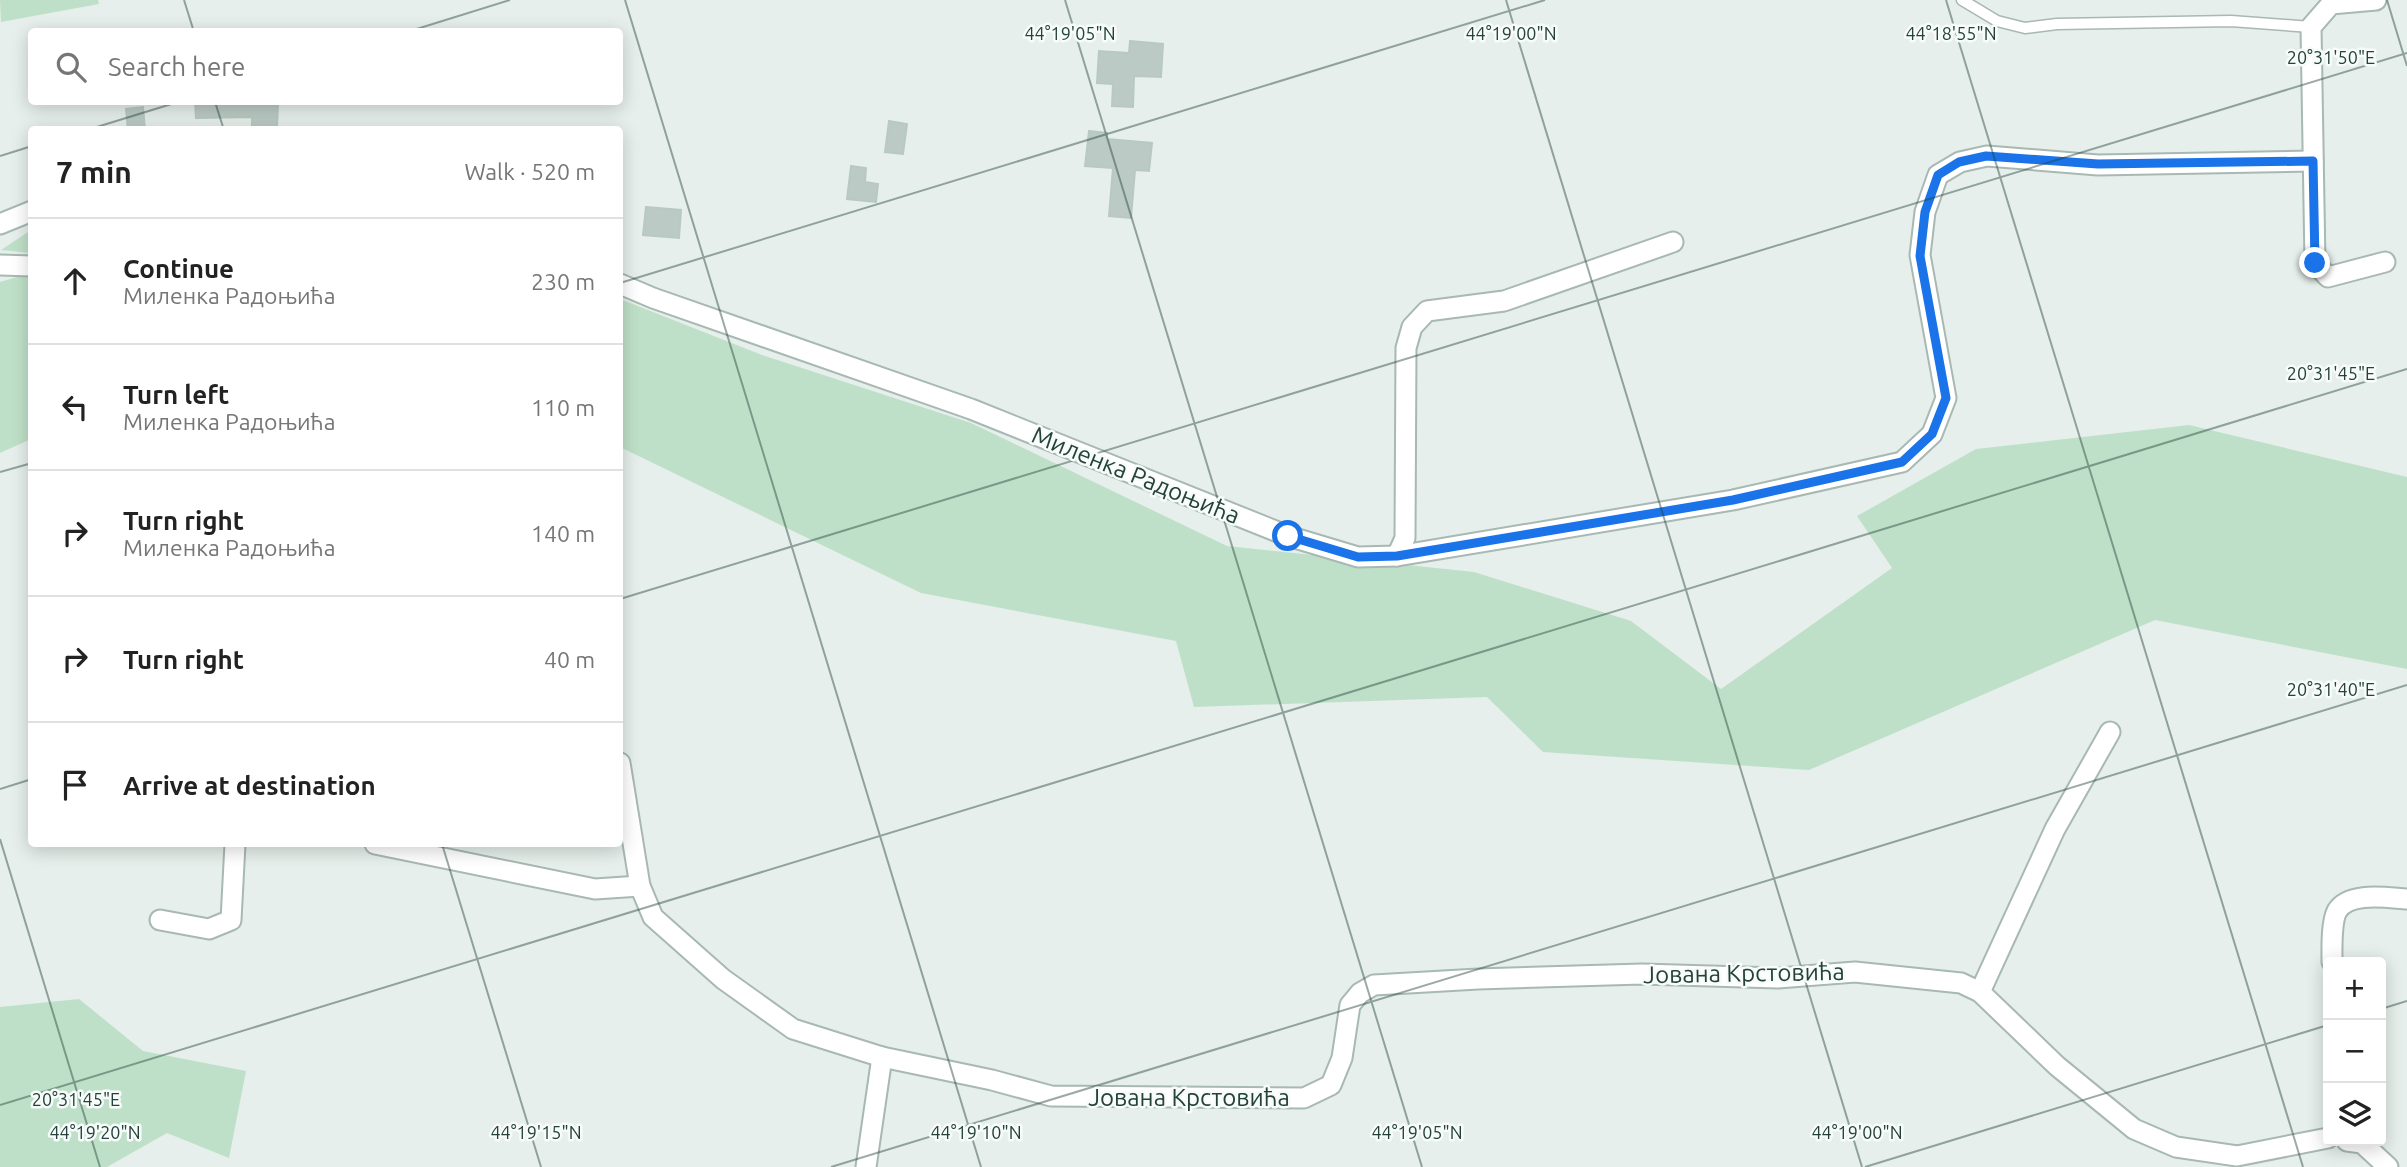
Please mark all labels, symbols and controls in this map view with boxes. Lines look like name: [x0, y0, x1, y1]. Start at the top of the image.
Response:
text: 44°19'05"N: [1024, 23, 1116, 43]
text: 44°19'00"N: [1465, 23, 1557, 43]
text: 44°18'55"N: [1905, 23, 1997, 43]
search box: [28, 28, 623, 105]
text: 20°31'50"E: [2287, 47, 2375, 67]
icon: search: [52, 48, 90, 86]
text: Search here: [108, 52, 245, 81]
text: 7 min: [56, 155, 132, 189]
text: Walk · 520 m: [464, 159, 595, 184]
route end: [2299, 247, 2330, 278]
text: Continue: [123, 254, 234, 283]
icon: ahead: [56, 262, 94, 300]
text: 230 m: [531, 269, 595, 294]
text: Миленка Радоњића: [123, 283, 336, 308]
text: 20°31'45"E: [2287, 363, 2375, 383]
text: Turn left: [123, 380, 229, 409]
icon: left: [56, 388, 94, 426]
text: 110 m: [531, 395, 595, 420]
text: Миленка Радоњића: [123, 409, 336, 434]
street label: Миленка Радоњића: [1028, 421, 1244, 529]
text: Turn right: [123, 506, 244, 535]
icon: right: [56, 514, 94, 552]
route start: [1272, 520, 1303, 551]
text: 140 m: [531, 521, 595, 546]
text: Миленка Радоњића: [123, 535, 336, 560]
icon: right: [56, 640, 94, 678]
text: Turn right: [123, 645, 244, 674]
text: 40 m: [544, 647, 595, 672]
text: 20°31'40"E: [2287, 679, 2375, 699]
icon: arrive: [56, 766, 94, 804]
text: Arrive at destination: [123, 771, 376, 800]
map controls: [2323, 957, 2386, 1146]
button: +: [2323, 957, 2386, 1020]
street label: Јована Крстовића: [1643, 958, 1845, 988]
button: −: [2323, 1020, 2386, 1083]
button: layers: [2323, 1083, 2386, 1146]
street label: Јована Крстовића: [1088, 1084, 1290, 1111]
text: 20°31'45"E: [32, 1089, 120, 1109]
text: 44°19'20"N: [49, 1122, 141, 1142]
text: 44°19'15"N: [490, 1122, 582, 1142]
text: 44°19'10"N: [930, 1122, 1022, 1142]
text: 44°19'05"N: [1371, 1122, 1463, 1142]
text: 44°19'00"N: [1811, 1122, 1903, 1142]

